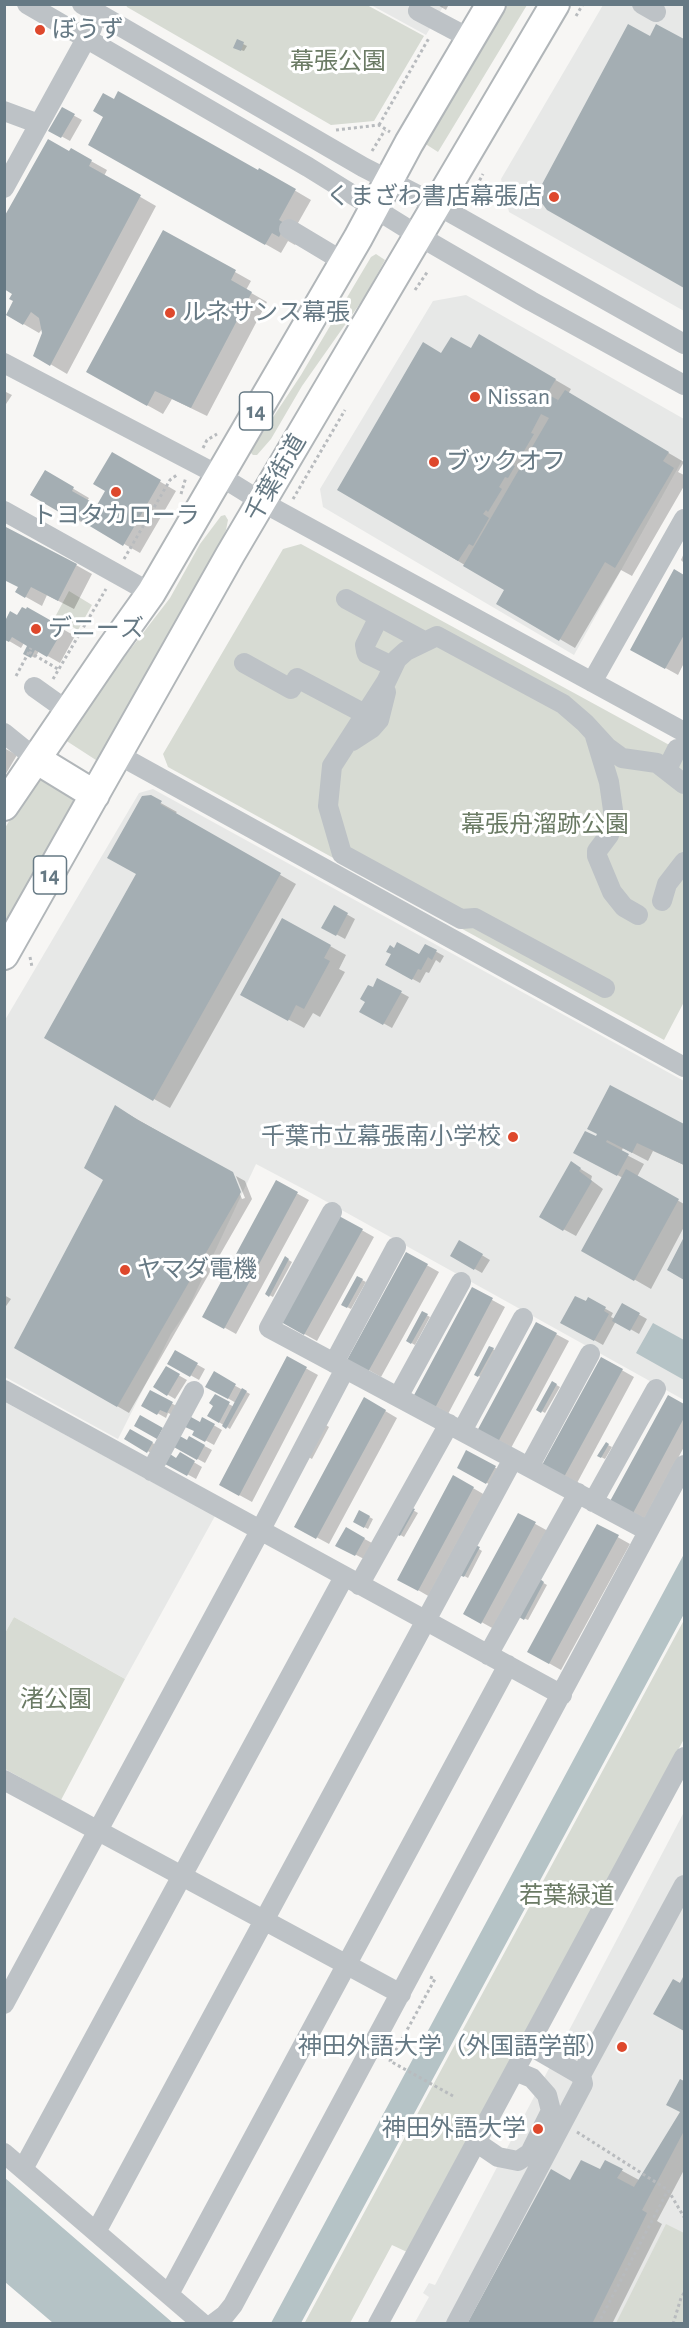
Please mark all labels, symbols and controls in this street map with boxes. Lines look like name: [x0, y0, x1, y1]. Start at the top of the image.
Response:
place label: ぼうず: [52, 16, 124, 44]
marker: ぼうず: [33, 23, 47, 37]
park label: 幕張公園: [290, 48, 386, 76]
place label: くまざわ書店幕張店: [326, 183, 542, 211]
marker: くまざわ書店幕張店: [547, 190, 561, 204]
place label: ルネサンス幕張: [182, 299, 350, 327]
marker: ルネサンス幕張: [163, 306, 177, 320]
place label: Nissan: [487, 383, 550, 411]
marker: Nissan: [468, 390, 482, 404]
road number: 14: [240, 392, 272, 430]
street label: 千葉街道: [240, 429, 312, 527]
place label: ブックオフ: [446, 448, 566, 476]
marker: ブックオフ: [427, 455, 441, 469]
marker: トヨタカローラ: [109, 485, 123, 499]
place label: トヨタカローラ: [32, 502, 200, 530]
place label: デニーズ: [48, 615, 144, 643]
marker: デニーズ: [29, 622, 43, 636]
park label: 幕張舟溜跡公園: [461, 811, 629, 839]
road number: 14: [34, 856, 66, 894]
place label: 千葉市立幕張南小学校: [261, 1123, 501, 1151]
marker: 千葉市立幕張南小学校: [506, 1130, 520, 1144]
place label: ヤマダ電機: [137, 1256, 257, 1284]
marker: ヤマダ電機: [118, 1263, 132, 1277]
park label: 渚公園: [20, 1686, 92, 1714]
park label: 若葉緑道: [519, 1882, 615, 1910]
place label: 神田外語大学（外国語学部）: [298, 2033, 610, 2061]
marker: 神田外語大学（外国語学部）: [615, 2040, 629, 2054]
place label: 神田外語大学: [382, 2115, 526, 2143]
marker: 神田外語大学: [531, 2122, 545, 2136]

